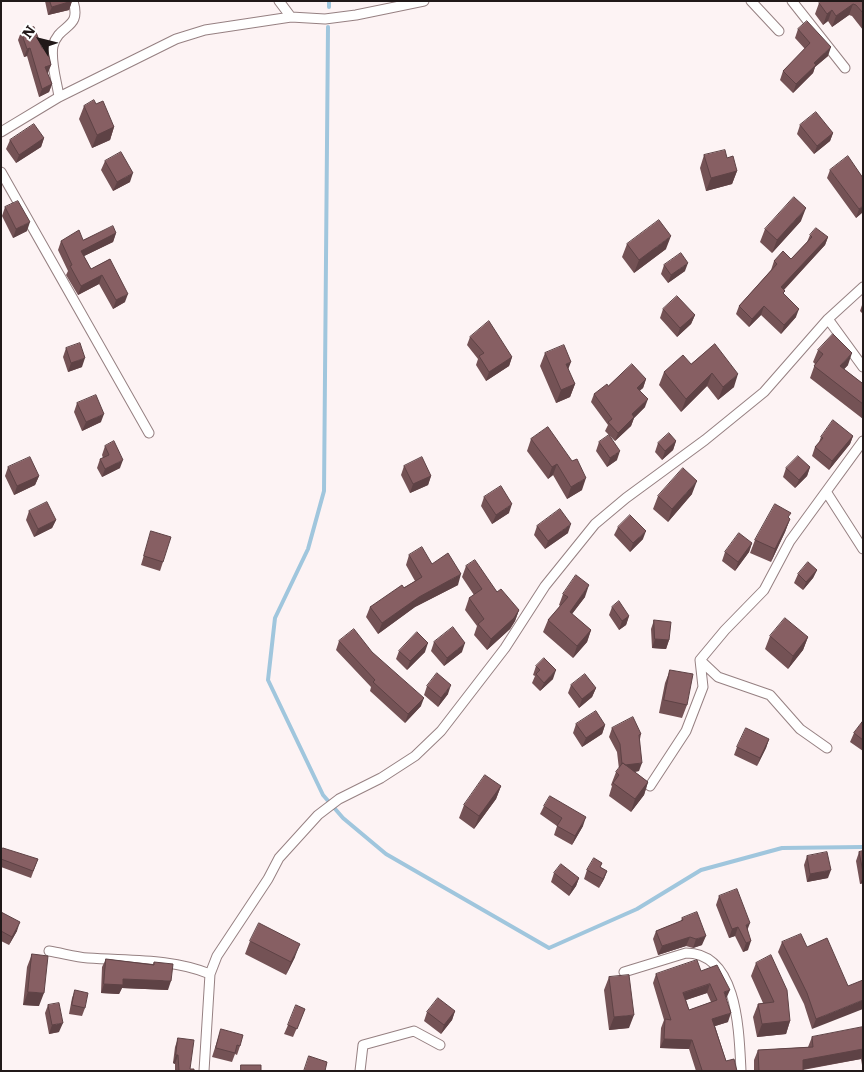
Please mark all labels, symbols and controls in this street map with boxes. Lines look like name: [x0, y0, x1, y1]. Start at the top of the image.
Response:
north arrow: [15, 15, 65, 65]
text: N: [16, 21, 39, 42]

